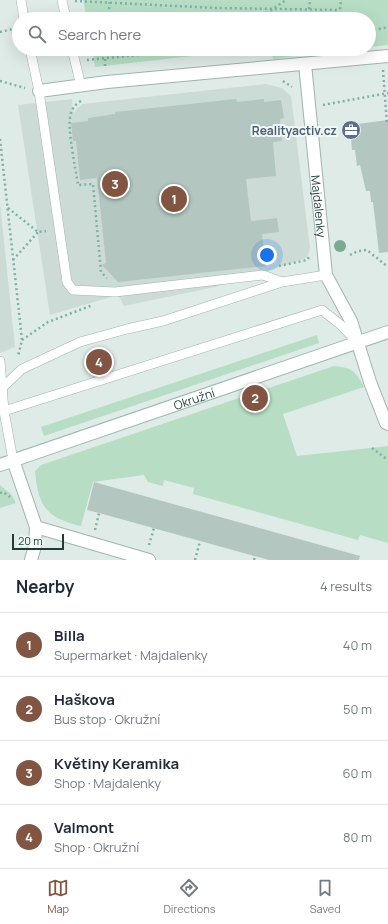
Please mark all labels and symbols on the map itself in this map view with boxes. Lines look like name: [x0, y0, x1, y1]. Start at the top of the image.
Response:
office icon: Realityactiv.cz: [340, 119, 362, 141]
place label: Realityactiv.cz: [252, 122, 337, 139]
pin: 3: [102, 169, 128, 199]
street label: Majdalenky: [308, 174, 331, 239]
pin: 1: [161, 184, 187, 214]
your location: [257, 245, 277, 265]
pin: 4: [86, 347, 112, 377]
pin: 2: [242, 383, 268, 413]
street label: Okružní: [171, 384, 217, 413]
scale bar: [12, 532, 64, 551]

